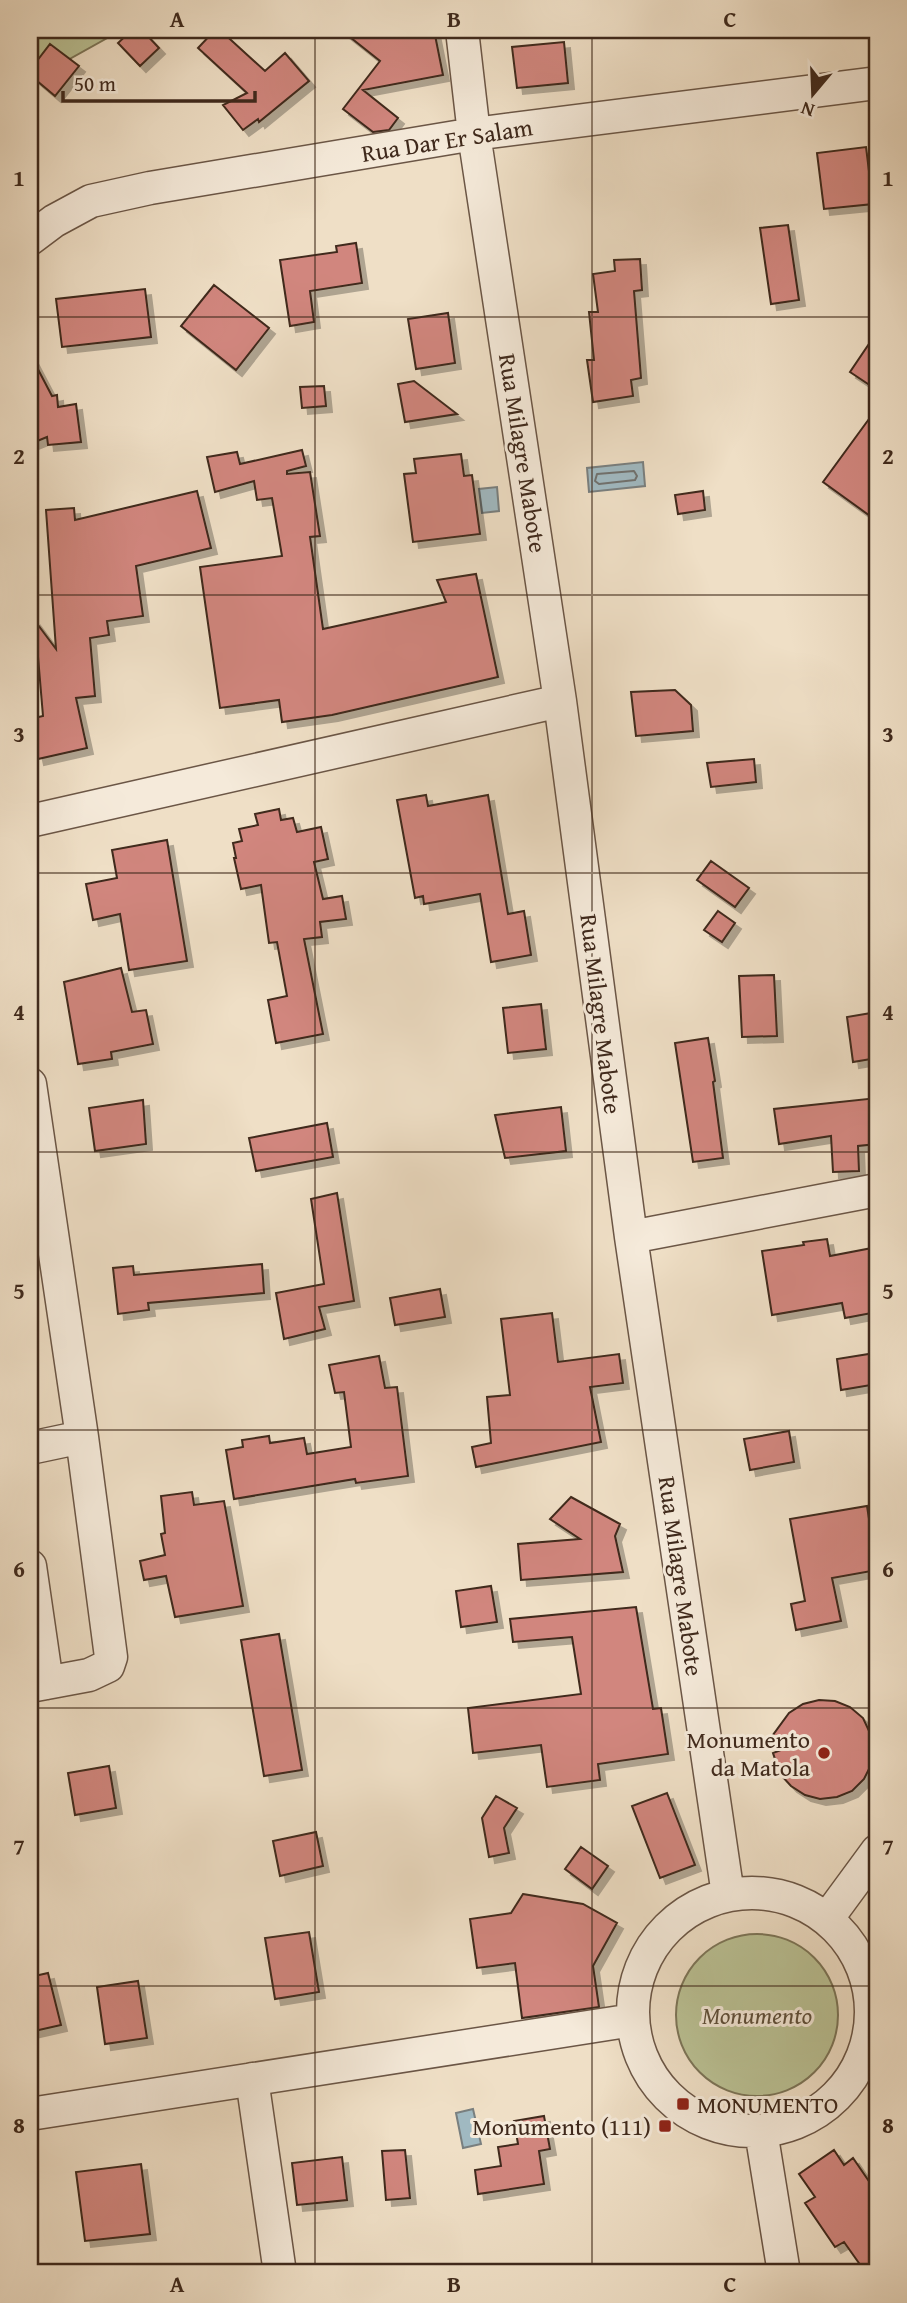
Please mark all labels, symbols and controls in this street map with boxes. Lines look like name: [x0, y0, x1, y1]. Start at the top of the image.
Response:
text: A: [170, 2, 185, 35]
text: B: [447, 2, 461, 35]
text: C: [723, 2, 737, 35]
scale bar: [63, 60, 256, 104]
north arrow: [778, 60, 848, 130]
text: 50 m: [74, 68, 116, 99]
text: N: [797, 95, 818, 125]
street label: Rua Dar Er Salam: [359, 109, 535, 171]
text: 1: [13, 161, 25, 194]
text: 1: [882, 161, 894, 194]
street label: Rua Milagre Mabote: [490, 351, 556, 555]
text: 2: [13, 439, 25, 472]
text: 2: [882, 439, 894, 472]
text: 3: [13, 717, 25, 750]
text: 3: [882, 717, 894, 750]
street label: Rua Milagre Mabote: [571, 912, 631, 1116]
text: 4: [13, 995, 25, 1028]
text: 4: [882, 995, 894, 1028]
text: 5: [13, 1274, 25, 1307]
text: 5: [882, 1274, 894, 1307]
street label: Rua Milagre Mabote: [650, 1474, 712, 1678]
text: 6: [13, 1552, 25, 1585]
text: 6: [882, 1552, 894, 1585]
place label: Monumento da Matola: [687, 1722, 811, 1785]
marker: Monumento da Matola: [816, 1745, 832, 1761]
text: 7: [13, 1830, 25, 1863]
text: 7: [882, 1830, 894, 1863]
park label: Monumento: [702, 1998, 812, 2033]
place label: MONUMENTO: [697, 2087, 838, 2122]
marker: MONUMENTO: [675, 2096, 691, 2112]
text: 8: [13, 2108, 25, 2141]
text: 8: [882, 2108, 894, 2141]
place label: Monumento (111): [472, 2109, 651, 2144]
marker: Monumento (111): [657, 2118, 673, 2134]
text: A: [170, 2267, 185, 2300]
text: B: [447, 2267, 461, 2300]
text: C: [723, 2267, 737, 2300]

